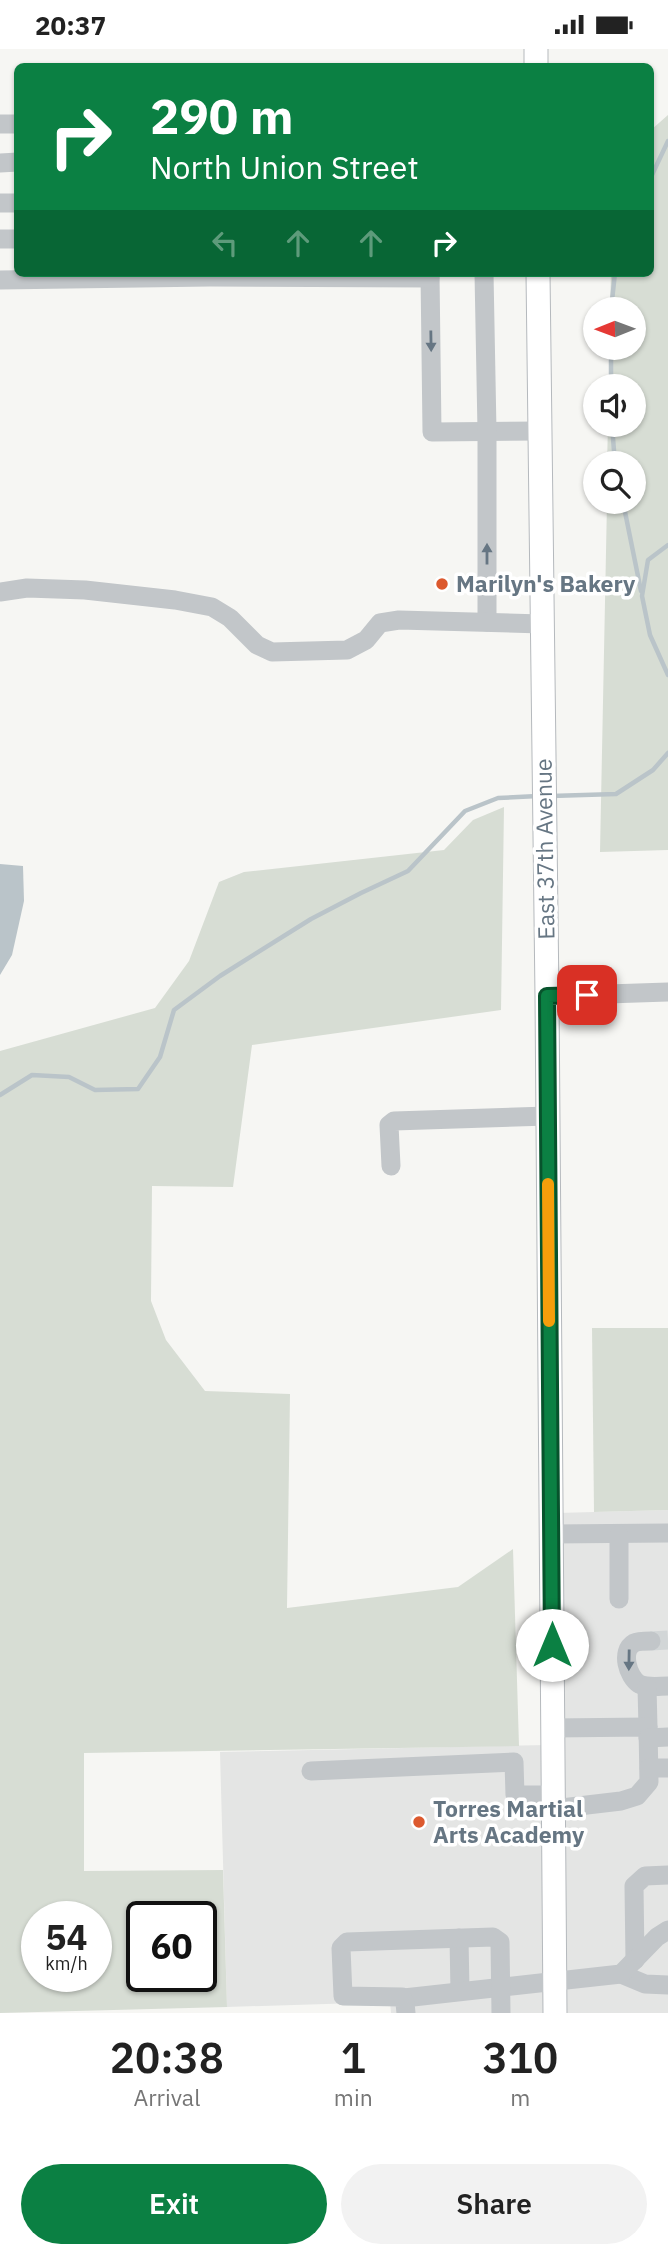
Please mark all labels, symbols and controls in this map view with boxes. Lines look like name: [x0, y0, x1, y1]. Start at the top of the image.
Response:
text: 20:37: [35, 8, 106, 42]
text: 290 m: [150, 84, 294, 147]
icon: right: [35, 91, 126, 182]
text: North Union Street: [150, 146, 419, 188]
icon: left: [206, 224, 244, 262]
icon: ahead: [279, 224, 317, 262]
icon: ahead: [352, 224, 390, 262]
icon: right: [425, 224, 463, 262]
north arrow: [583, 297, 646, 361]
map controls: [583, 297, 646, 514]
one-way arrow: [425, 330, 437, 352]
button: sound: [583, 374, 646, 437]
button: search: [583, 451, 646, 514]
one-way arrow: [481, 543, 493, 565]
place label: Marilyn's Bakery: [456, 568, 636, 598]
marker: Marilyn's Bakery: [434, 576, 450, 592]
street label: East 37th Avenue: [527, 758, 561, 940]
pin: [557, 965, 617, 1025]
icon: arrive: [568, 976, 606, 1014]
position arrow: [515, 1608, 589, 1682]
one-way arrow: [623, 1649, 635, 1671]
place label: Torres Martial Arts Academy: [433, 1793, 585, 1849]
marker: Torres Martial Arts Academy: [411, 1814, 427, 1830]
speed limit sign: 60: [126, 1901, 217, 1992]
text: 54: [45, 1914, 88, 1960]
text: km/h: [45, 1952, 88, 1975]
text: 20:38: [110, 2030, 224, 2085]
text: 1: [341, 2030, 366, 2085]
text: 310: [483, 2030, 558, 2085]
text: Arrival: [133, 2082, 200, 2112]
text: min: [334, 2082, 373, 2112]
text: m: [510, 2082, 530, 2112]
button: Exit: [21, 2164, 327, 2244]
button: Share: [341, 2164, 647, 2244]

